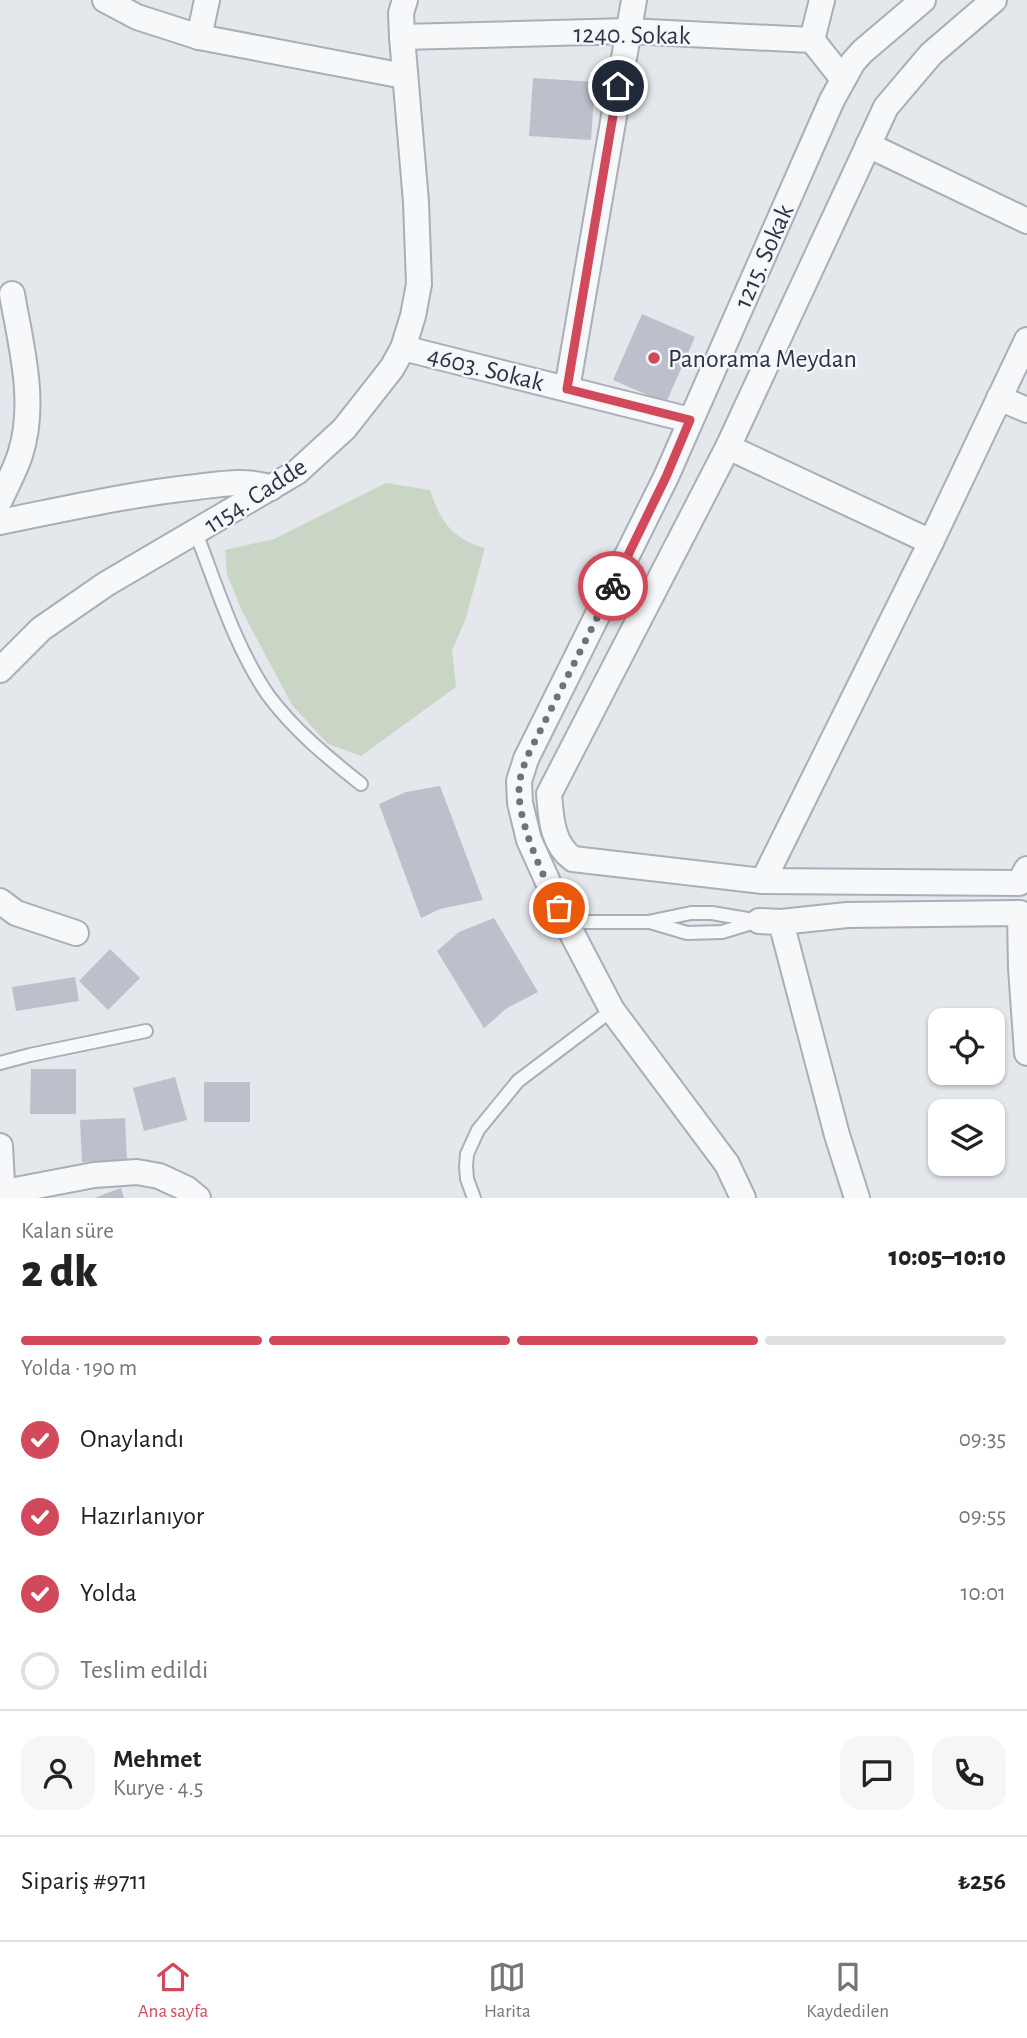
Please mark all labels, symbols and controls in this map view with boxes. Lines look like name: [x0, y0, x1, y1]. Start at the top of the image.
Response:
street label: 1240. Sokak: [573, 21, 691, 49]
pin: [588, 56, 648, 116]
icon: home: [599, 67, 637, 105]
street label: 1215. Sokak: [730, 200, 798, 312]
street label: 4603. Sokak: [425, 342, 547, 396]
place label: Panorama Meydan: [668, 346, 857, 372]
marker: Panorama Meydan: [646, 350, 662, 366]
street label: 1154. Cadde: [200, 453, 311, 538]
courier: [578, 551, 648, 621]
icon: bike: [594, 567, 632, 605]
pin: [529, 878, 589, 938]
icon: bag: [540, 889, 578, 927]
map controls: [928, 1008, 1005, 1176]
button: locate: [928, 1008, 1005, 1085]
button: layers: [928, 1099, 1005, 1176]
text: Kalan süre: [21, 1220, 114, 1243]
text: 10:05–10:10: [888, 1244, 1006, 1270]
text: 2 dk: [21, 1249, 98, 1295]
text: Yolda · 190 m: [21, 1357, 137, 1380]
icon: check: [21, 1421, 59, 1459]
text: Onaylandı: [80, 1426, 184, 1452]
text: 09:35: [959, 1428, 1006, 1451]
icon: check: [21, 1498, 59, 1536]
text: Hazırlanıyor: [80, 1503, 204, 1529]
text: 09:55: [959, 1505, 1006, 1528]
icon: check: [21, 1575, 59, 1613]
text: Yolda: [80, 1580, 137, 1606]
text: 10:01: [961, 1582, 1006, 1605]
text: Teslim edildi: [80, 1657, 208, 1683]
button: person: [21, 1736, 95, 1810]
button: chat: [840, 1736, 914, 1810]
button: phone: [932, 1736, 1006, 1810]
text: Mehmet: [113, 1746, 201, 1772]
text: Kurye · 4.5: [113, 1777, 203, 1800]
text: Sipariş #9711: [21, 1868, 148, 1894]
text: ₺256: [958, 1868, 1006, 1894]
tab: Ana sayfa: [138, 1958, 208, 2023]
tab: Harita: [484, 1958, 531, 2023]
tab: Kaydedilen: [806, 1958, 889, 2023]

